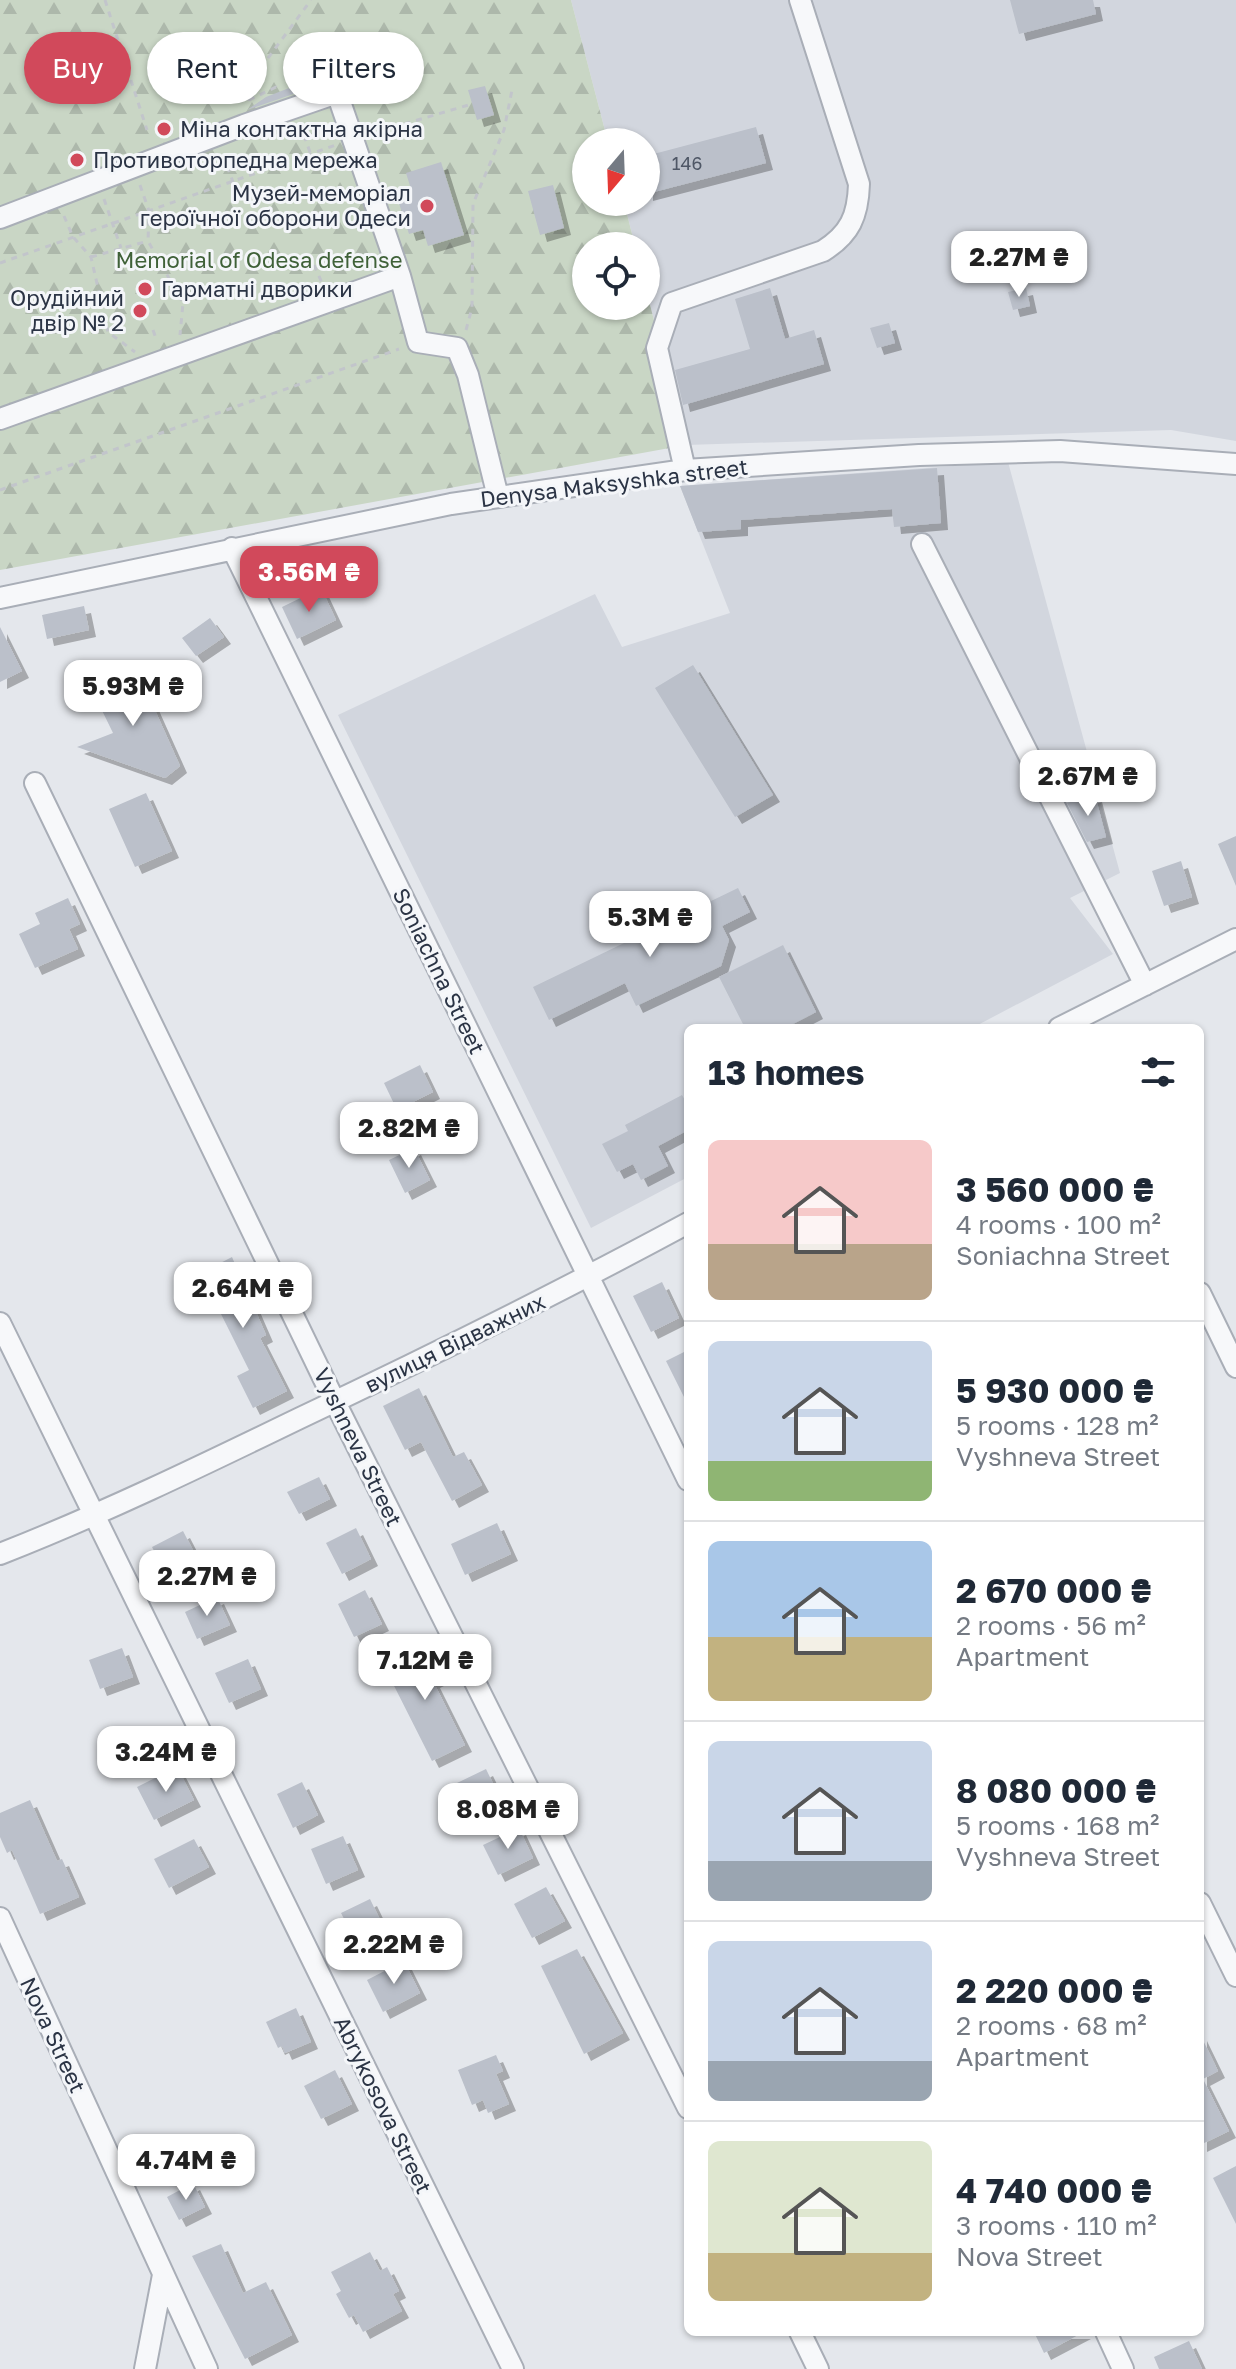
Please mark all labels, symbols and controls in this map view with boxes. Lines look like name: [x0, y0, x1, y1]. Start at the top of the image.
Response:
chip: Buy: [24, 32, 131, 104]
chip: Rent: [147, 32, 267, 104]
chip: Filters: [283, 32, 424, 104]
place label: Міна контактна якірна: [180, 115, 423, 142]
marker: Міна контактна якірна: [155, 120, 173, 138]
north arrow: [572, 128, 660, 216]
map controls: [572, 128, 660, 320]
place label: Противоторпедна мережа: [93, 146, 378, 173]
marker: Противоторпедна мережа: [68, 151, 86, 169]
house number: 146: [672, 152, 702, 174]
place label: Музей-меморіал героїчної оборони Одеси: [140, 179, 411, 231]
marker: Музей-меморіал героїчної оборони Одеси: [418, 197, 436, 215]
pin: 2.27M ₴: [945, 231, 1093, 299]
button: locate: [572, 232, 660, 320]
text: 2.27M ₴: [969, 241, 1069, 272]
park label: Memorial of Odesa defense: [115, 246, 403, 273]
place label: Гарматні дворики: [161, 275, 353, 302]
marker: Гарматні дворики: [136, 280, 154, 298]
place label: Орудійний двір № 2: [10, 284, 124, 336]
marker: Орудійний двір № 2: [131, 302, 149, 320]
street label: Denysa Maksyshka street: [479, 453, 749, 512]
pin: 3.56M ₴: [235, 546, 383, 614]
text: 3.56M ₴: [258, 556, 360, 587]
pin: 5.93M ₴: [59, 660, 207, 728]
text: 5.93M ₴: [82, 670, 184, 701]
pin: 2.67M ₴: [1014, 750, 1162, 818]
text: 2.67M ₴: [1038, 760, 1138, 791]
street label: Soniachna Street: [388, 883, 491, 1058]
pin: 5.3M ₴: [585, 891, 715, 959]
text: 5.3M ₴: [607, 901, 693, 932]
icon: filters: [1136, 1050, 1180, 1094]
text: 13 homes: [708, 1052, 865, 1092]
pin: 2.82M ₴: [335, 1102, 483, 1170]
text: 2.82M ₴: [358, 1112, 460, 1143]
text: 3 560 000 ₴: [956, 1169, 1154, 1209]
icon: home: [772, 1172, 868, 1268]
text: 4 rooms · 100 m²: [956, 1209, 1161, 1240]
text: Soniachna Street: [956, 1240, 1170, 1271]
pin: 2.64M ₴: [169, 1262, 317, 1330]
text: 2.64M ₴: [192, 1272, 294, 1303]
street label: вулиця Відважних: [360, 1287, 549, 1398]
street label: Vyshneva Street: [308, 1363, 408, 1530]
text: 5 930 000 ₴: [956, 1370, 1154, 1410]
icon: home: [772, 1373, 868, 1469]
text: 5 rooms · 128 m²: [956, 1410, 1159, 1441]
text: Vyshneva Street: [956, 1441, 1160, 1472]
pin: 2.27M ₴: [133, 1550, 281, 1618]
text: 2.27M ₴: [157, 1560, 257, 1591]
text: 2 670 000 ₴: [956, 1570, 1152, 1610]
icon: home: [772, 1573, 868, 1669]
text: 2 rooms · 56 m²: [956, 1610, 1146, 1641]
pin: 7.12M ₴: [351, 1634, 499, 1702]
text: Apartment: [956, 1641, 1089, 1672]
text: 7.12M ₴: [376, 1644, 474, 1675]
pin: 3.24M ₴: [92, 1726, 240, 1794]
text: 3.24M ₴: [115, 1736, 217, 1767]
text: 8 080 000 ₴: [956, 1770, 1156, 1810]
icon: home: [772, 1773, 868, 1869]
pin: 8.08M ₴: [434, 1783, 582, 1851]
text: 8.08M ₴: [456, 1793, 560, 1824]
text: 5 rooms · 168 m²: [956, 1810, 1159, 1841]
text: Vyshneva Street: [956, 1841, 1160, 1872]
pin: 2.22M ₴: [320, 1918, 468, 1986]
text: 2.22M ₴: [343, 1928, 445, 1959]
text: 2 220 000 ₴: [956, 1970, 1153, 2010]
street label: Nova Street: [15, 1973, 92, 2097]
icon: home: [772, 1973, 868, 2069]
text: 2 rooms · 68 m²: [956, 2010, 1147, 2041]
street label: Abrykosova Street: [329, 2012, 438, 2198]
text: Apartment: [956, 2041, 1089, 2072]
pin: 4.74M ₴: [112, 2134, 260, 2202]
text: 4.74M ₴: [136, 2144, 236, 2175]
text: 4 740 000 ₴: [956, 2170, 1152, 2210]
icon: home: [772, 2173, 868, 2269]
text: 3 rooms · 110 m²: [956, 2210, 1157, 2241]
text: Nova Street: [956, 2241, 1103, 2272]

